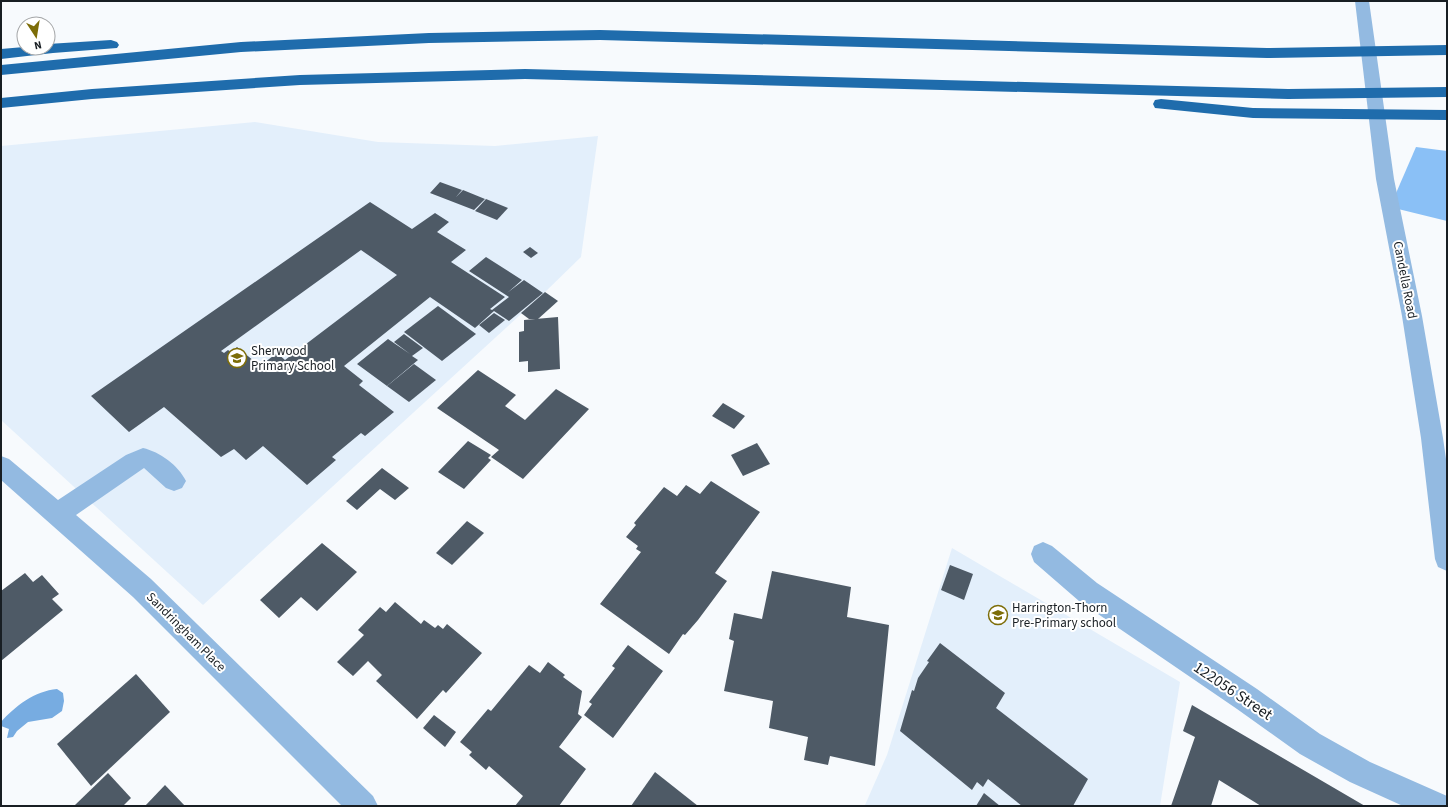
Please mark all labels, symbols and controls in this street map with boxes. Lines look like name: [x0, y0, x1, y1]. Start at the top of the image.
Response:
north arrow: [16, 16, 56, 56]
text: N: [33, 37, 43, 53]
street label: Candella Road: [1389, 240, 1421, 320]
place label: Sherwood Primary School: [251, 342, 334, 375]
school or university icon: Sherwood Primary School: [226, 347, 248, 369]
street label: Sandringham Place: [142, 588, 230, 676]
place label: Harrington-Thorn Pre-Primary school: [1012, 599, 1116, 632]
school or university icon: Harrington-Thorn Pre-Primary school: [987, 604, 1009, 626]
street label: 122056 Street: [1189, 656, 1277, 726]

